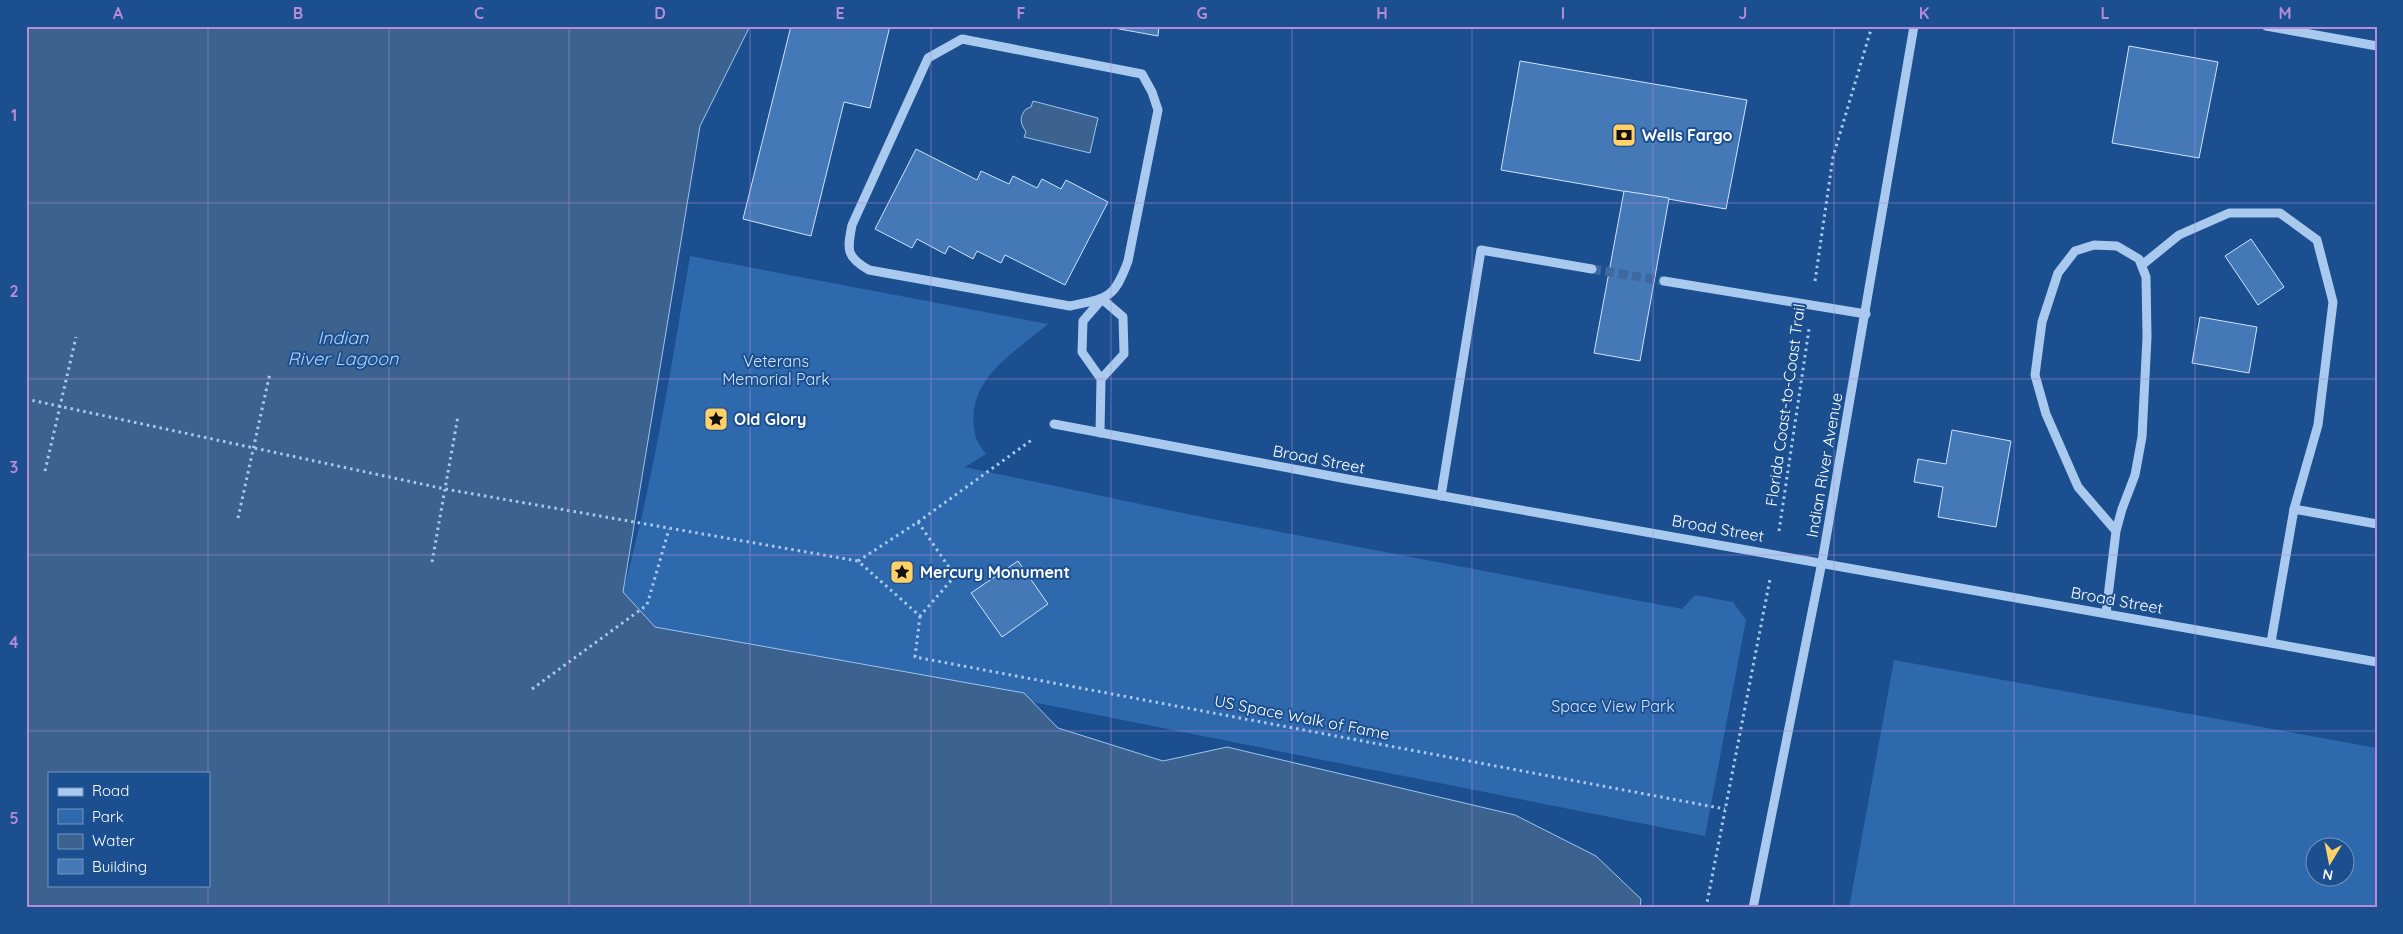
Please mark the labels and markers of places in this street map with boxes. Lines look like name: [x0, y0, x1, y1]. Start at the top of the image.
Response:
bank icon: Wells Fargo: [1611, 122, 1637, 148]
place label: Wells Fargo: [1642, 125, 1732, 145]
place icon: Old Glory: [703, 406, 729, 432]
place label: Old Glory: [734, 409, 806, 429]
place icon: Mercury Monument: [889, 559, 915, 585]
place label: Mercury Monument: [920, 562, 1070, 582]

